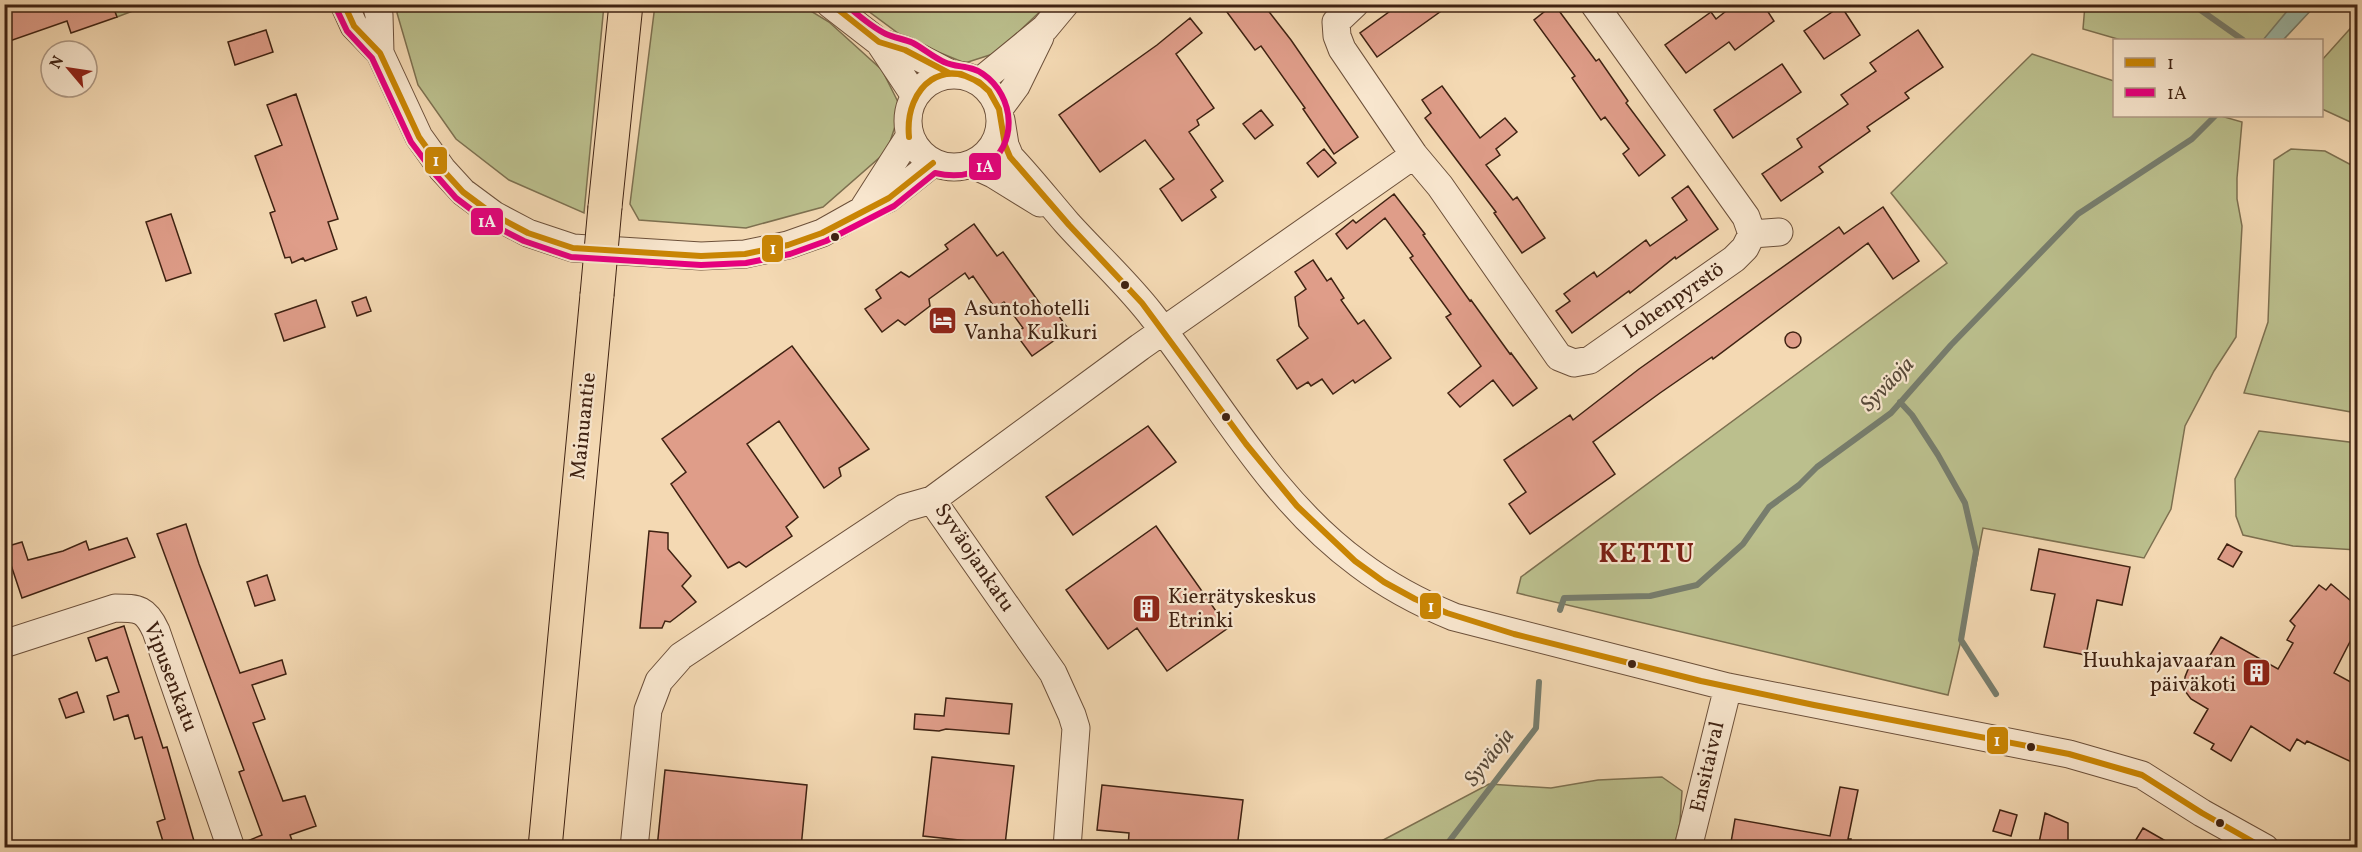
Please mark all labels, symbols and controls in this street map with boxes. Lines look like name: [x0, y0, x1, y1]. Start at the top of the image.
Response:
north arrow: [39, 39, 99, 99]
legend: [2113, 39, 2323, 117]
text: N: [45, 52, 70, 73]
text: 1: [2167, 52, 2174, 77]
text: 1A: [2167, 82, 2187, 107]
line badge: 1: [424, 146, 448, 175]
text: 1: [433, 151, 439, 173]
line badge: 1A: [968, 152, 1002, 181]
text: 1A: [976, 157, 995, 179]
line badge: 1A: [470, 207, 504, 236]
text: 1A: [478, 212, 497, 234]
unlabelled marker: [829, 231, 841, 243]
line badge: 1: [761, 234, 784, 263]
text: 1: [770, 239, 776, 261]
street label: Lohenpyrstö: [1618, 256, 1730, 346]
unlabelled marker: [1119, 279, 1131, 291]
place label: Asuntohotelli Vanha Kulkuri: [964, 295, 1097, 348]
hotel icon: Asuntohotelli Vanha Kulkuri: [927, 305, 959, 337]
water label: Syväoja: [1854, 350, 1922, 420]
street label: Mainuantie: [564, 371, 604, 481]
unlabelled marker: [1220, 411, 1232, 423]
street label: Syväojankatu: [927, 498, 1021, 618]
district label: KETTU: [1598, 536, 1696, 574]
place label: Kierrätyskeskus Etrinki: [1168, 583, 1316, 636]
line badge: 1: [1419, 592, 1442, 620]
building icon: Kierrätyskeskus Etrinki: [1131, 593, 1163, 625]
text: 1: [1428, 597, 1434, 619]
street label: Vipusenkatu: [136, 618, 204, 736]
place label: Huuhkajavaaran päiväkoti: [2083, 647, 2236, 700]
building icon: Huuhkajavaaran päiväkoti: [2241, 657, 2273, 689]
unlabelled marker: [1626, 658, 1638, 670]
street label: Ensitaival: [1683, 719, 1733, 815]
water label: Syväoja: [1457, 722, 1523, 794]
line badge: 1: [1986, 726, 2009, 755]
text: 1: [1994, 731, 2000, 753]
unlabelled marker: [2025, 741, 2037, 753]
unlabelled marker: [2214, 817, 2226, 829]

